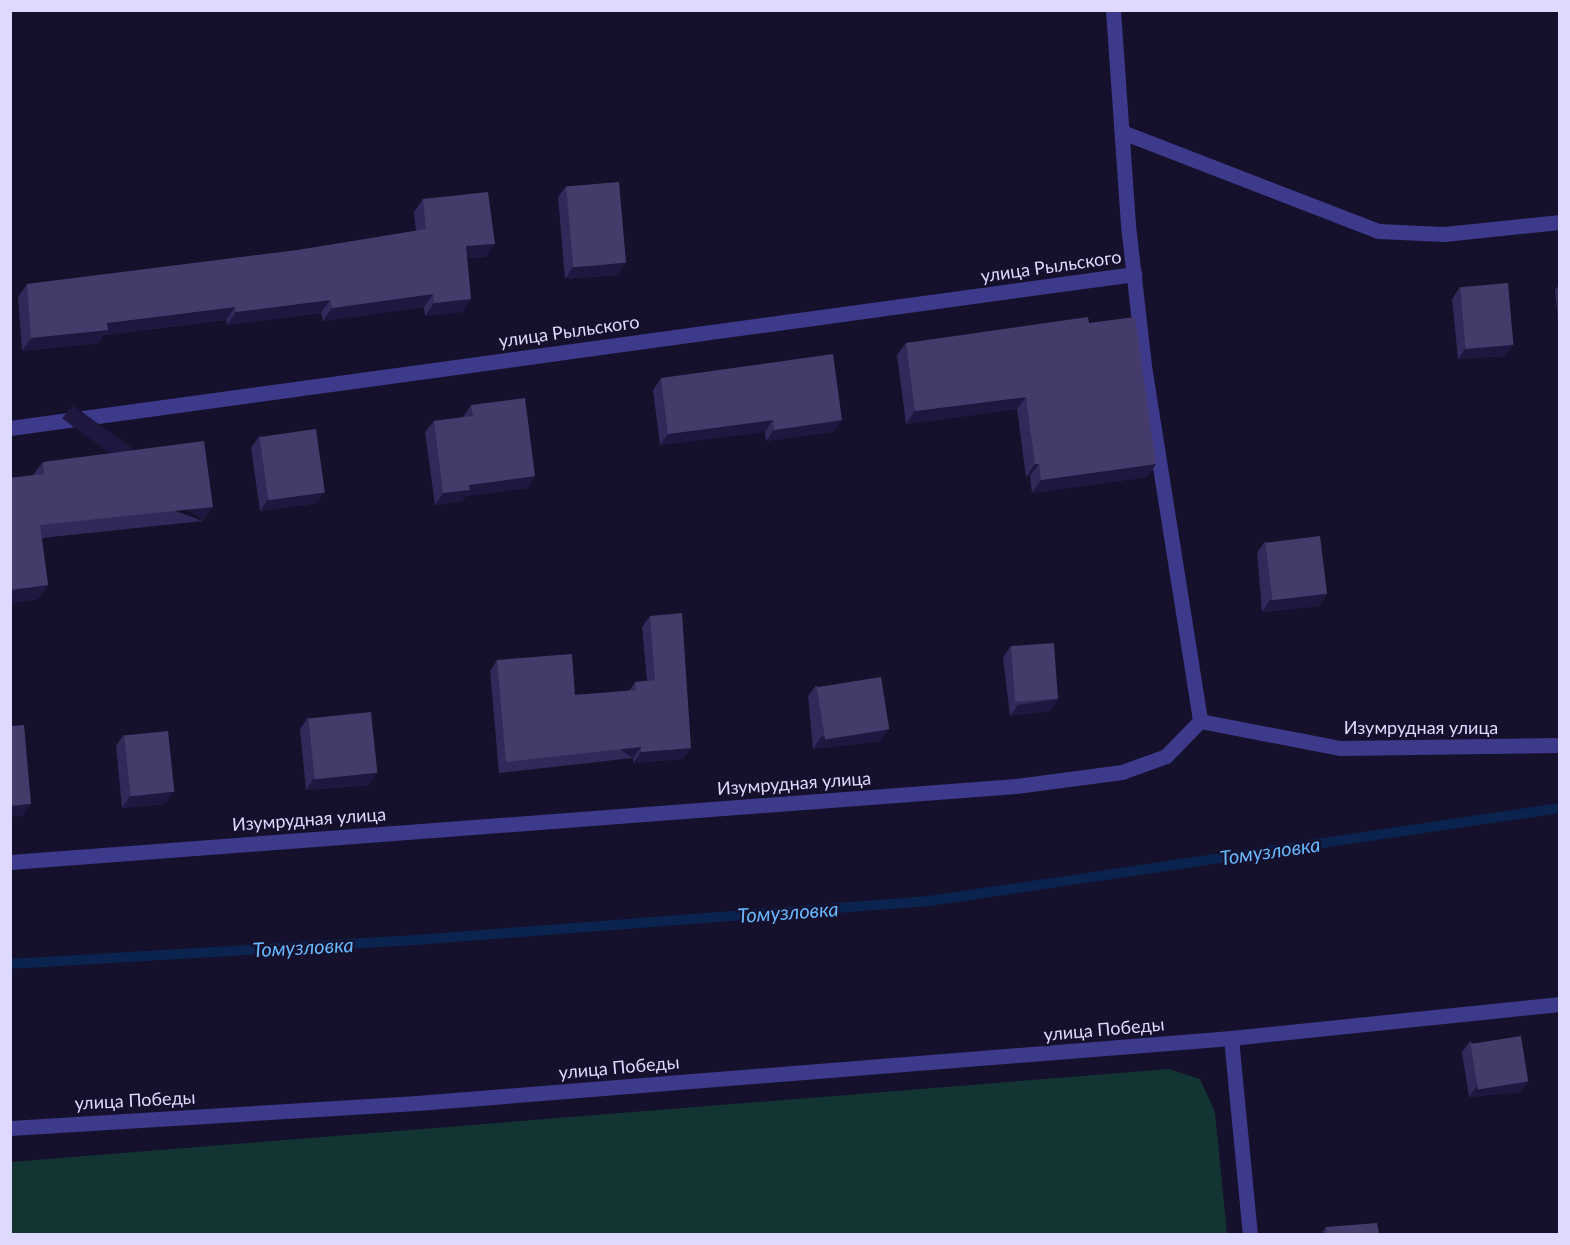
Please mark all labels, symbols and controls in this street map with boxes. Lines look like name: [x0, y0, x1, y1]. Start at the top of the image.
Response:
street label: улица Рыльского: [979, 245, 1123, 287]
street label: улица Рыльского: [497, 310, 641, 352]
street label: Изумрудная улица: [1344, 716, 1498, 738]
street label: Изумрудная улица: [716, 767, 872, 799]
street label: Изумрудная улица: [231, 803, 387, 835]
water label: Томузловка: [1218, 832, 1322, 870]
water label: Томузловка: [737, 897, 839, 927]
water label: Томузловка: [252, 932, 354, 962]
street label: улица Победы: [1043, 1013, 1165, 1045]
street label: улица Победы: [558, 1051, 680, 1083]
street label: улица Победы: [74, 1086, 196, 1114]

